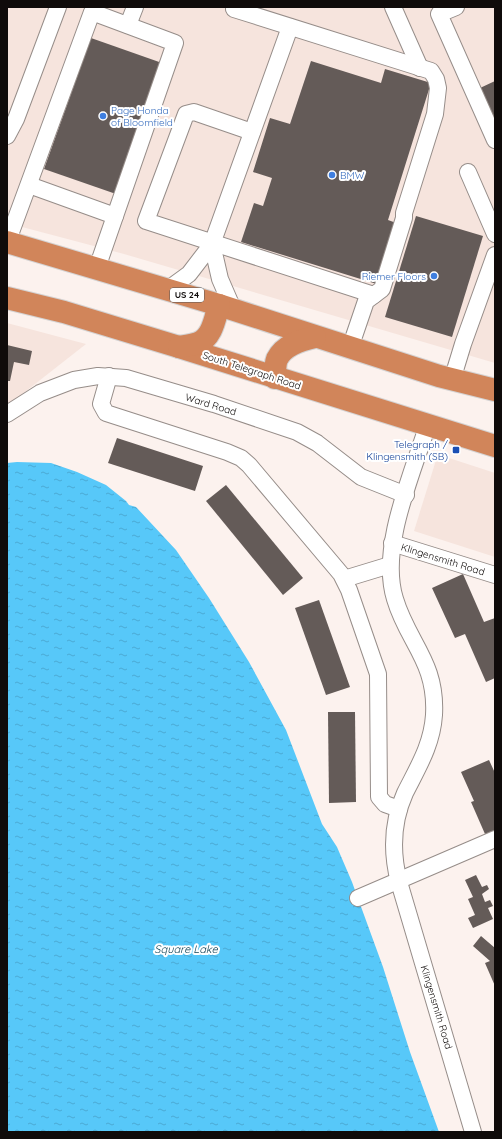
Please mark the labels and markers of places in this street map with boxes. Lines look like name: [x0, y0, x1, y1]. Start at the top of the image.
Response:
place label: Page Honda of Bloomfield: [111, 104, 173, 129]
marker: Page Honda of Bloomfield: [98, 111, 108, 121]
place label: BMW: [340, 169, 365, 182]
marker: BMW: [327, 170, 337, 180]
place label: Riemer Floors: [362, 270, 426, 283]
marker: Riemer Floors: [429, 271, 439, 281]
place label: Telegraph / Klingensmith (SB): [366, 438, 449, 463]
marker: Telegraph / Klingensmith (SB): [451, 445, 461, 455]

